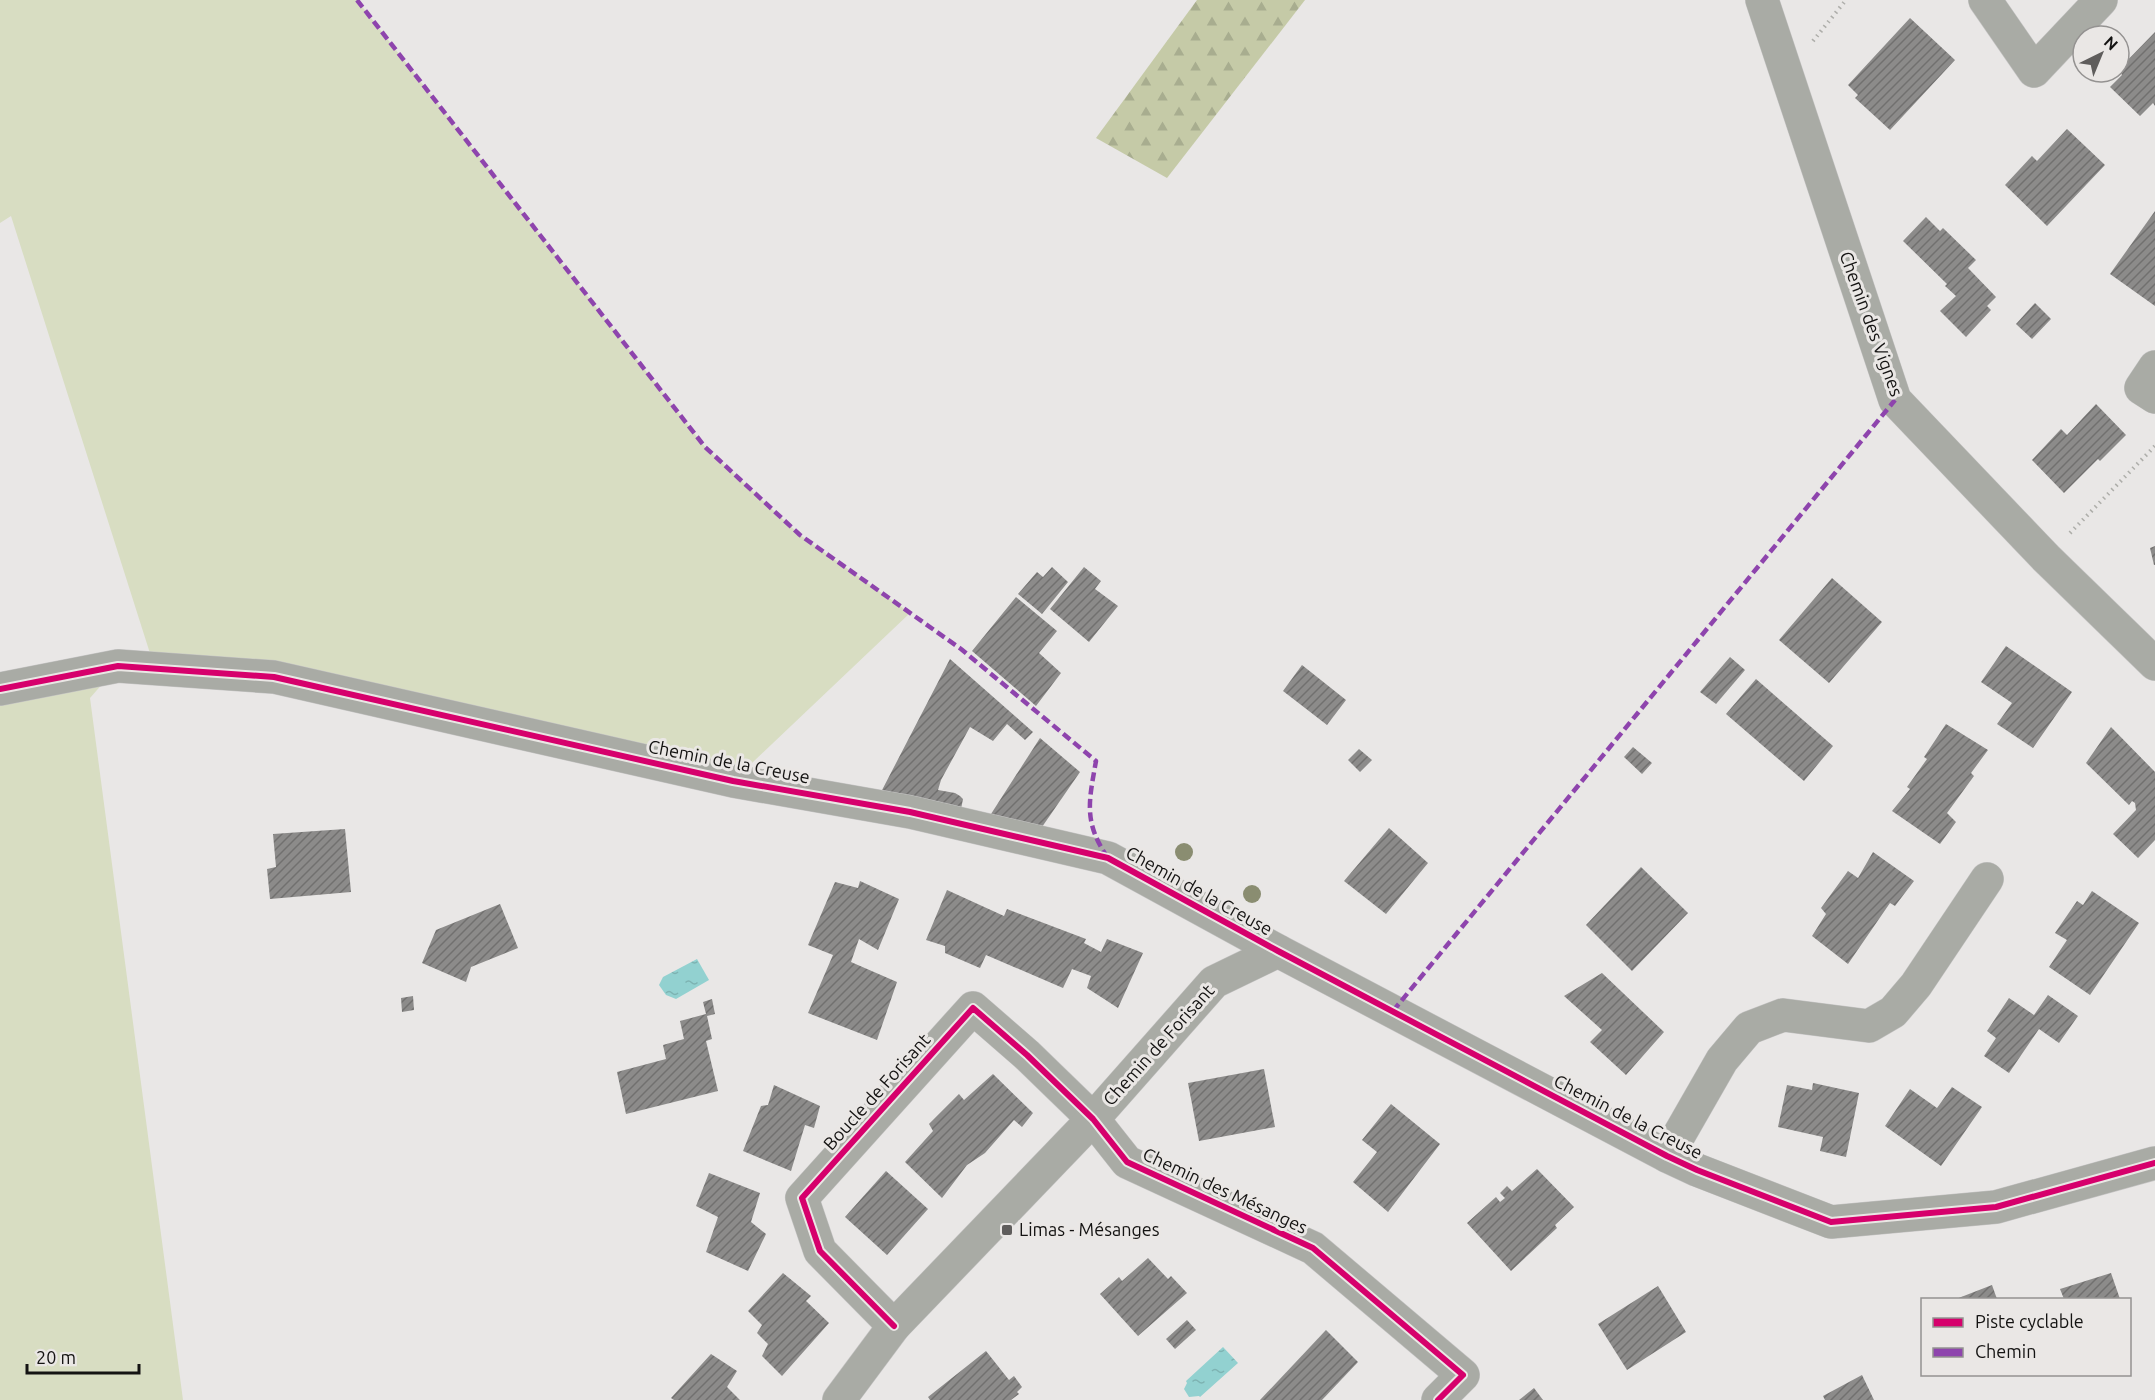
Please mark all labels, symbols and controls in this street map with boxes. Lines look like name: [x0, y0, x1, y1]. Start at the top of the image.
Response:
north arrow: [2071, 24, 2131, 84]
text: N: [2101, 32, 2122, 54]
street label: Chemin des Vignes: [1836, 248, 1908, 399]
street label: Chemin de la Creuse: [647, 736, 812, 786]
street label: Chemin de la Creuse: [1123, 842, 1276, 939]
street label: Chemin de Forisant: [1099, 980, 1218, 1109]
street label: Boucle de Forisant: [819, 1029, 934, 1154]
street label: Chemin de la Creuse: [1551, 1070, 1706, 1162]
street label: Chemin des Mésanges: [1140, 1143, 1311, 1237]
place label: Limas - Mésanges: [1019, 1219, 1160, 1239]
marker: Limas - Mésanges: [1000, 1223, 1014, 1237]
legend: [1921, 1298, 2131, 1376]
text: Piste cyclable: [1975, 1311, 2084, 1331]
scale bar: [27, 1337, 140, 1375]
text: Chemin: [1975, 1341, 2036, 1361]
text: 20 m: [36, 1347, 76, 1367]

